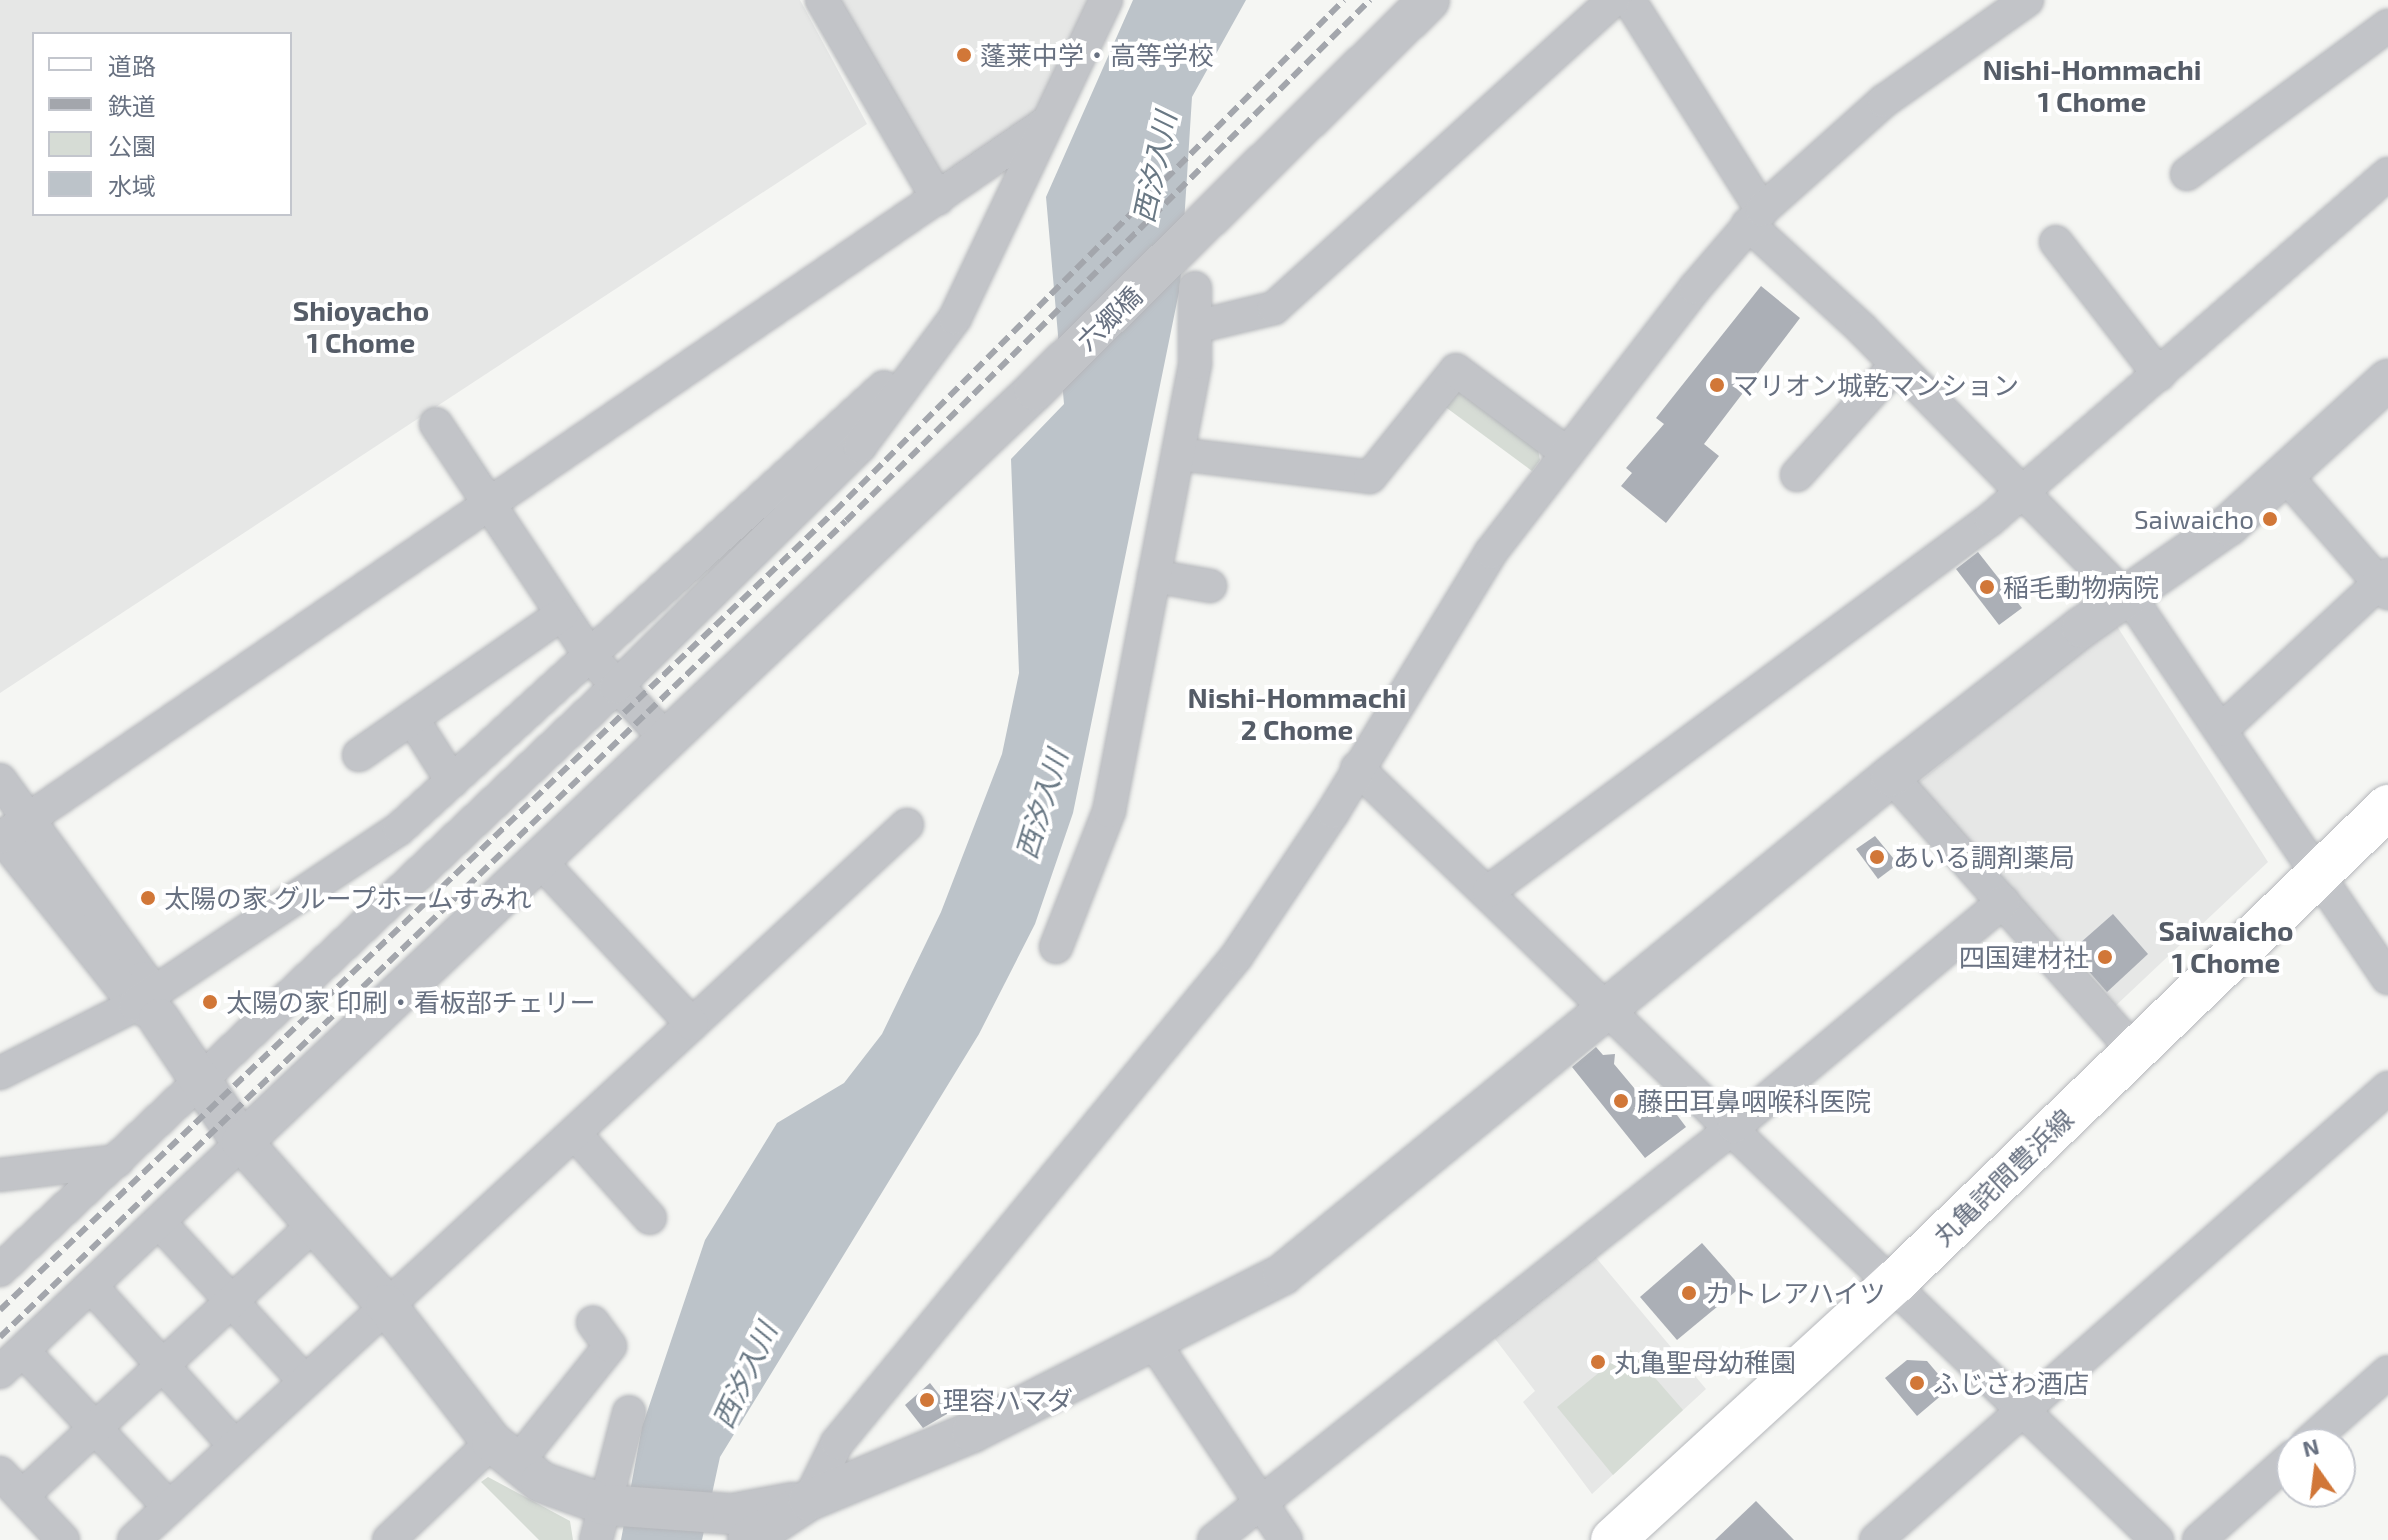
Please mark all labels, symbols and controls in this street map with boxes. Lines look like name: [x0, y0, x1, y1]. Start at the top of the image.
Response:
legend: [32, 32, 292, 216]
place label: 蓬莱中学・高等学校: [980, 39, 1214, 71]
marker: 蓬莱中学・高等学校: [955, 46, 973, 64]
text: 道路: [108, 51, 156, 80]
district label: Nishi-Hommachi 1 Chome: [1983, 52, 2201, 118]
text: 鉄道: [108, 91, 156, 120]
water label: 西汐入川: [1126, 109, 1182, 225]
text: 公園: [108, 131, 156, 160]
text: 水域: [108, 171, 156, 200]
street label: 六郷橋: [1070, 280, 1148, 356]
district label: Shioyacho 1 Chome: [293, 293, 429, 359]
place label: マリオン城乾マンション: [1733, 369, 2019, 401]
marker: マリオン城乾マンション: [1708, 376, 1726, 394]
place label: Saiwaicho: [2134, 503, 2254, 535]
marker: Saiwaicho: [2261, 510, 2279, 528]
place label: 稲毛動物病院: [2003, 571, 2159, 603]
marker: 稲毛動物病院: [1978, 578, 1996, 596]
district label: Nishi-Hommachi 2 Chome: [1188, 680, 1406, 746]
water label: 西汐入川: [1009, 746, 1073, 862]
place label: あいる調剤薬局: [1893, 841, 2075, 873]
marker: あいる調剤薬局: [1868, 848, 1886, 866]
place label: 太陽の家 グループホームすみれ: [164, 882, 534, 914]
marker: 太陽の家 グループホームすみれ: [139, 889, 157, 907]
district label: Saiwaicho 1 Chome: [2158, 913, 2294, 979]
place label: 四国建材社: [1959, 941, 2089, 973]
marker: 四国建材社: [2096, 948, 2114, 966]
place label: 太陽の家 印刷・看板部チェリー: [226, 986, 596, 1018]
marker: 太陽の家 印刷・看板部チェリー: [201, 993, 219, 1011]
place label: 藤田耳鼻咽喉科医院: [1637, 1085, 1871, 1117]
marker: 藤田耳鼻咽喉科医院: [1612, 1092, 1630, 1110]
street label: 丸亀詫間豊浜線: [1927, 1103, 2079, 1251]
place label: カトレアハイツ: [1705, 1277, 1887, 1309]
marker: カトレアハイツ: [1680, 1284, 1698, 1302]
water label: 西汐入川: [705, 1317, 783, 1433]
place label: 丸亀聖母幼稚園: [1614, 1346, 1796, 1378]
marker: 丸亀聖母幼稚園: [1589, 1353, 1607, 1371]
place label: ふじさわ酒店: [1933, 1367, 2089, 1399]
marker: ふじさわ酒店: [1908, 1374, 1926, 1392]
place label: 理容ハマダ: [943, 1384, 1073, 1416]
marker: 理容ハマダ: [918, 1391, 936, 1409]
north arrow: [2276, 1428, 2356, 1508]
text: N: [2300, 1432, 2322, 1461]

